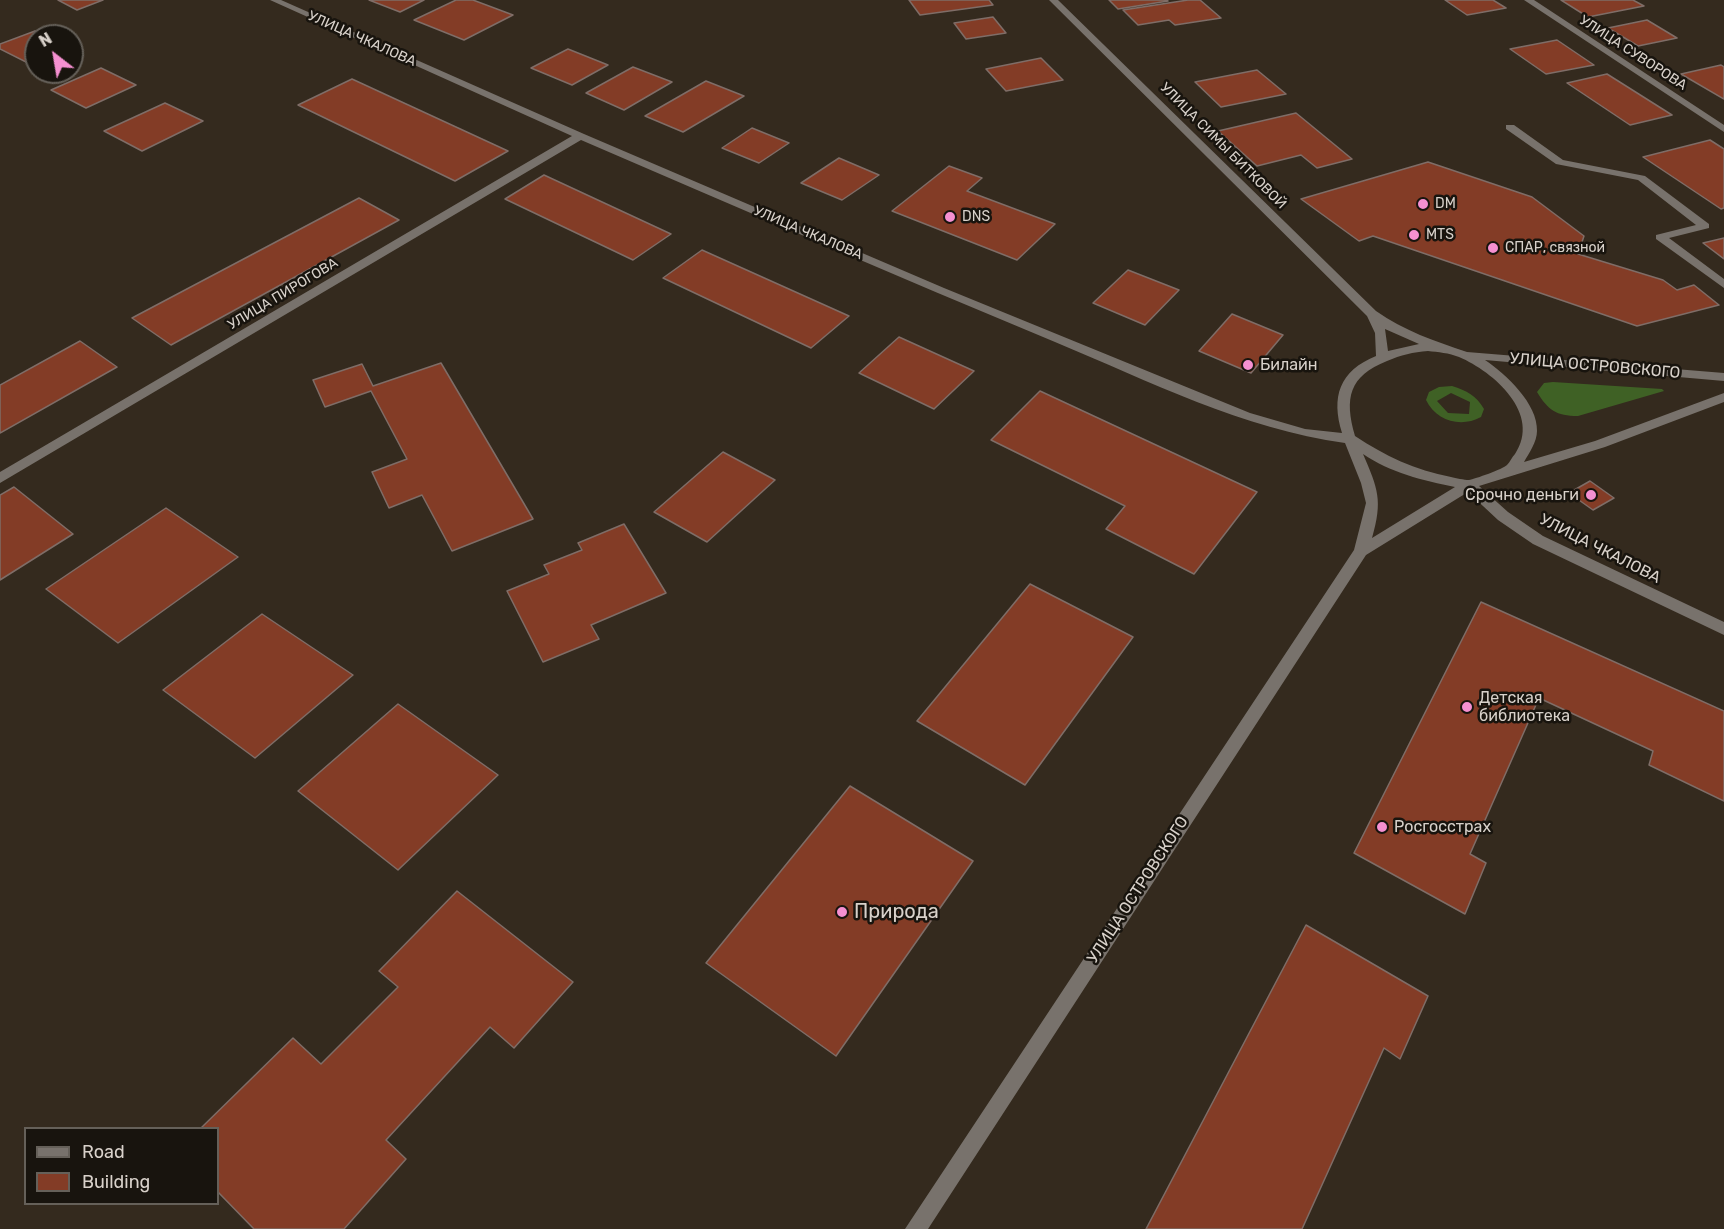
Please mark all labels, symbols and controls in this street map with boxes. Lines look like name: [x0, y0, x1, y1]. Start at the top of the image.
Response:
street label: УЛИЦА ЧКАЛОВА: [305, 8, 419, 70]
street label: УЛИЦА СУВОРОВА: [1576, 12, 1690, 94]
north arrow: [24, 24, 84, 84]
text: N: [36, 29, 55, 51]
street label: УЛИЦА СИМЫ БИТКОВОЙ: [1156, 79, 1290, 213]
place label: DM: [1435, 196, 1456, 212]
marker: DM: [1416, 197, 1430, 211]
street label: УЛИЦА ЧКАЛОВА: [751, 202, 865, 264]
place label: DNS: [962, 209, 990, 225]
marker: DNS: [943, 210, 957, 224]
place label: MTS: [1426, 227, 1454, 243]
marker: MTS: [1407, 228, 1421, 242]
place label: СПАР, связной: [1505, 240, 1605, 256]
marker: СПАР, связной: [1486, 241, 1500, 255]
street label: УЛИЦА ПИРОГОВА: [225, 255, 341, 333]
street label: УЛИЦА ОСТРОВСКОГО: [1509, 349, 1681, 383]
place label: Билайн: [1260, 355, 1318, 375]
marker: Билайн: [1241, 358, 1255, 372]
place label: Срочно деньги: [1465, 485, 1579, 505]
marker: Срочно деньги: [1584, 488, 1598, 502]
street label: УЛИЦА ЧКАЛОВА: [1536, 510, 1664, 588]
place label: Детская библиотека: [1479, 688, 1570, 726]
marker: Детская библиотека: [1460, 700, 1474, 714]
street label: УЛИЦА ОСТРОВСКОГО: [1083, 813, 1193, 967]
place label: Росгосстрах: [1394, 817, 1491, 837]
marker: Росгосстрах: [1375, 820, 1389, 834]
place label: Природа: [854, 900, 939, 924]
marker: Природа: [835, 905, 849, 919]
legend: [24, 1127, 219, 1205]
text: Road: [82, 1141, 125, 1163]
text: Building: [82, 1171, 150, 1193]

